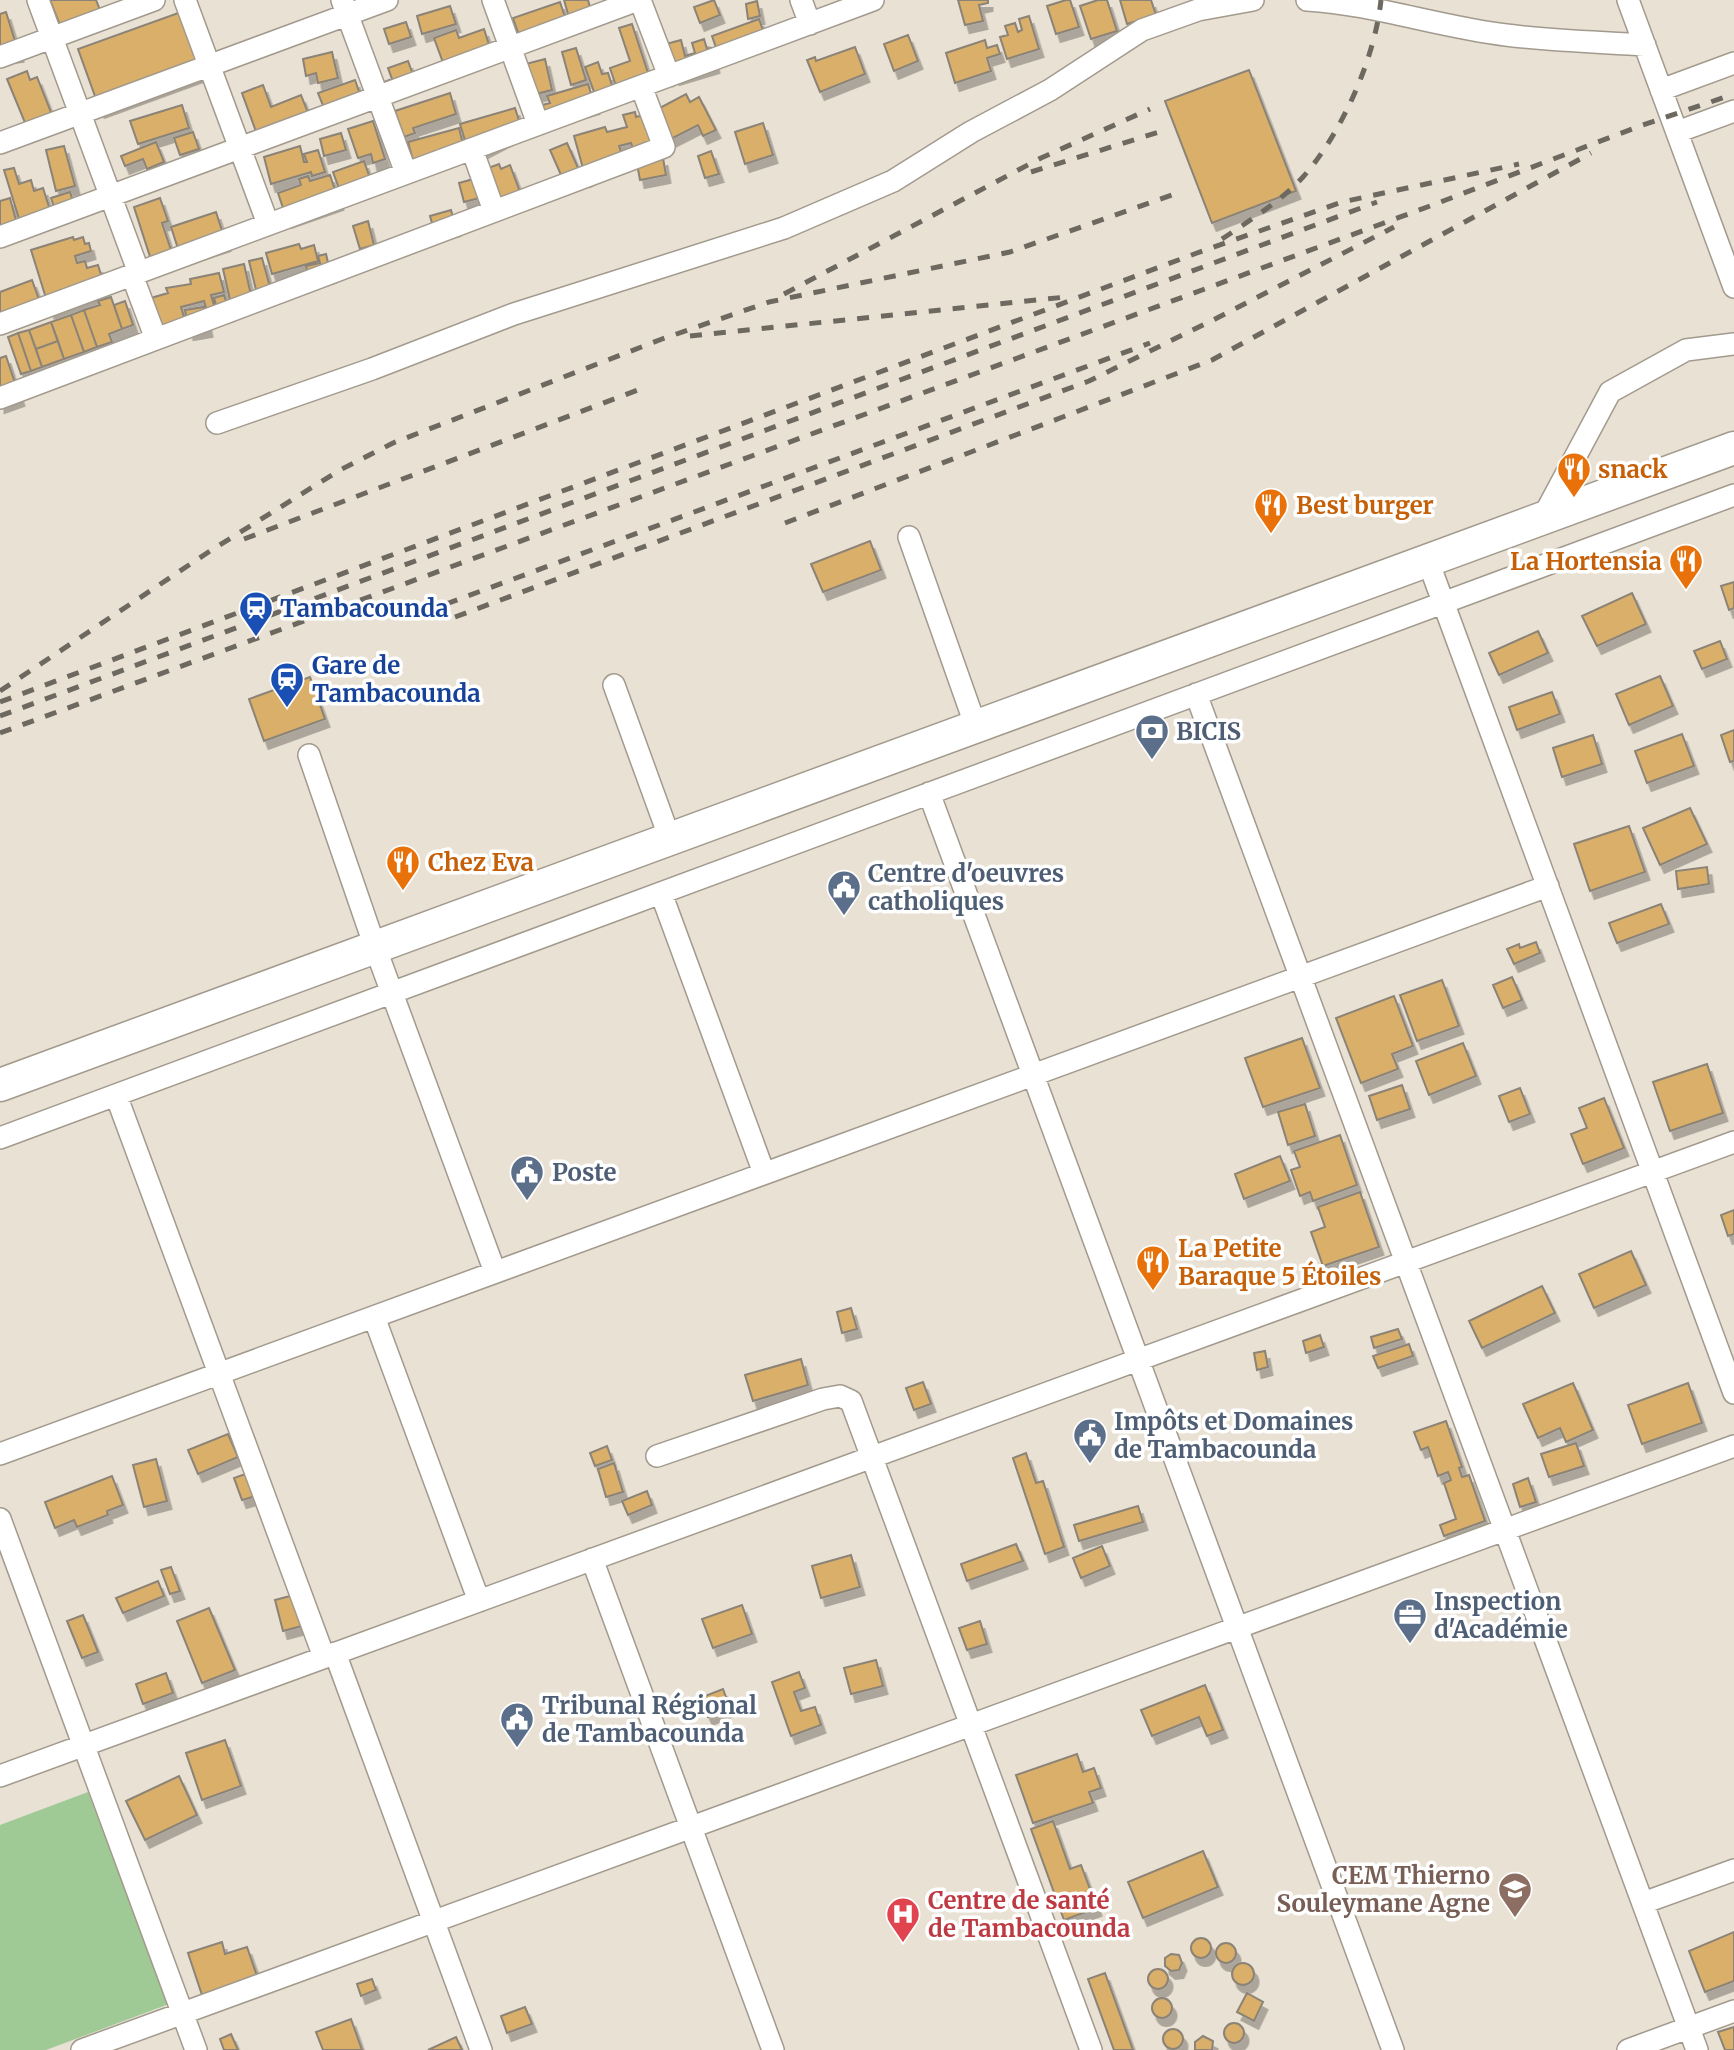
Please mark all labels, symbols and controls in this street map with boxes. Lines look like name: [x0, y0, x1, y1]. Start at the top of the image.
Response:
restaurant icon: snack: [1555, 450, 1593, 499]
place label: snack: [1598, 454, 1668, 485]
restaurant icon: Best burger: [1252, 486, 1290, 535]
place label: Best burger: [1296, 490, 1434, 521]
restaurant icon: La Hortensia: [1667, 542, 1705, 591]
place label: La Hortensia: [1510, 546, 1662, 577]
station icon: Tambacounda: [237, 589, 275, 638]
place label: Tambacounda: [280, 593, 449, 624]
place label: Gare de Tambacounda: [312, 650, 481, 709]
station icon: Gare de Tambacounda: [268, 660, 306, 709]
bank icon: BICIS: [1133, 712, 1171, 761]
place label: BICIS: [1176, 716, 1241, 747]
restaurant icon: Chez Eva: [384, 843, 422, 892]
place label: Chez Eva: [428, 847, 534, 878]
place label: Centre d'oeuvres catholiques: [868, 858, 1064, 917]
public building icon: Centre d'oeuvres catholiques: [825, 868, 863, 917]
public building icon: Poste: [508, 1153, 546, 1202]
place label: Poste: [552, 1157, 616, 1188]
place label: La Petite Baraque 5 Étoiles: [1178, 1233, 1381, 1292]
restaurant icon: La Petite Baraque 5 Étoiles: [1134, 1243, 1172, 1292]
place label: Impôts et Domaines de Tambacounda: [1114, 1406, 1353, 1465]
public building icon: Impôts et Domaines de Tambacounda: [1071, 1416, 1109, 1465]
place label: Inspection d'Académie: [1434, 1586, 1568, 1645]
office icon: Inspection d'Académie: [1391, 1596, 1429, 1645]
place label: Tribunal Régional de Tambacounda: [542, 1690, 757, 1749]
public building icon: Tribunal Régional de Tambacounda: [498, 1700, 536, 1749]
place label: CEM Thierno Souleymane Agne: [1277, 1860, 1490, 1919]
school or university icon: CEM Thierno Souleymane Agne: [1496, 1870, 1534, 1919]
place label: Centre de santé de Tambacounda: [928, 1885, 1130, 1944]
hospital icon: Centre de santé de Tambacounda: [884, 1895, 922, 1944]

